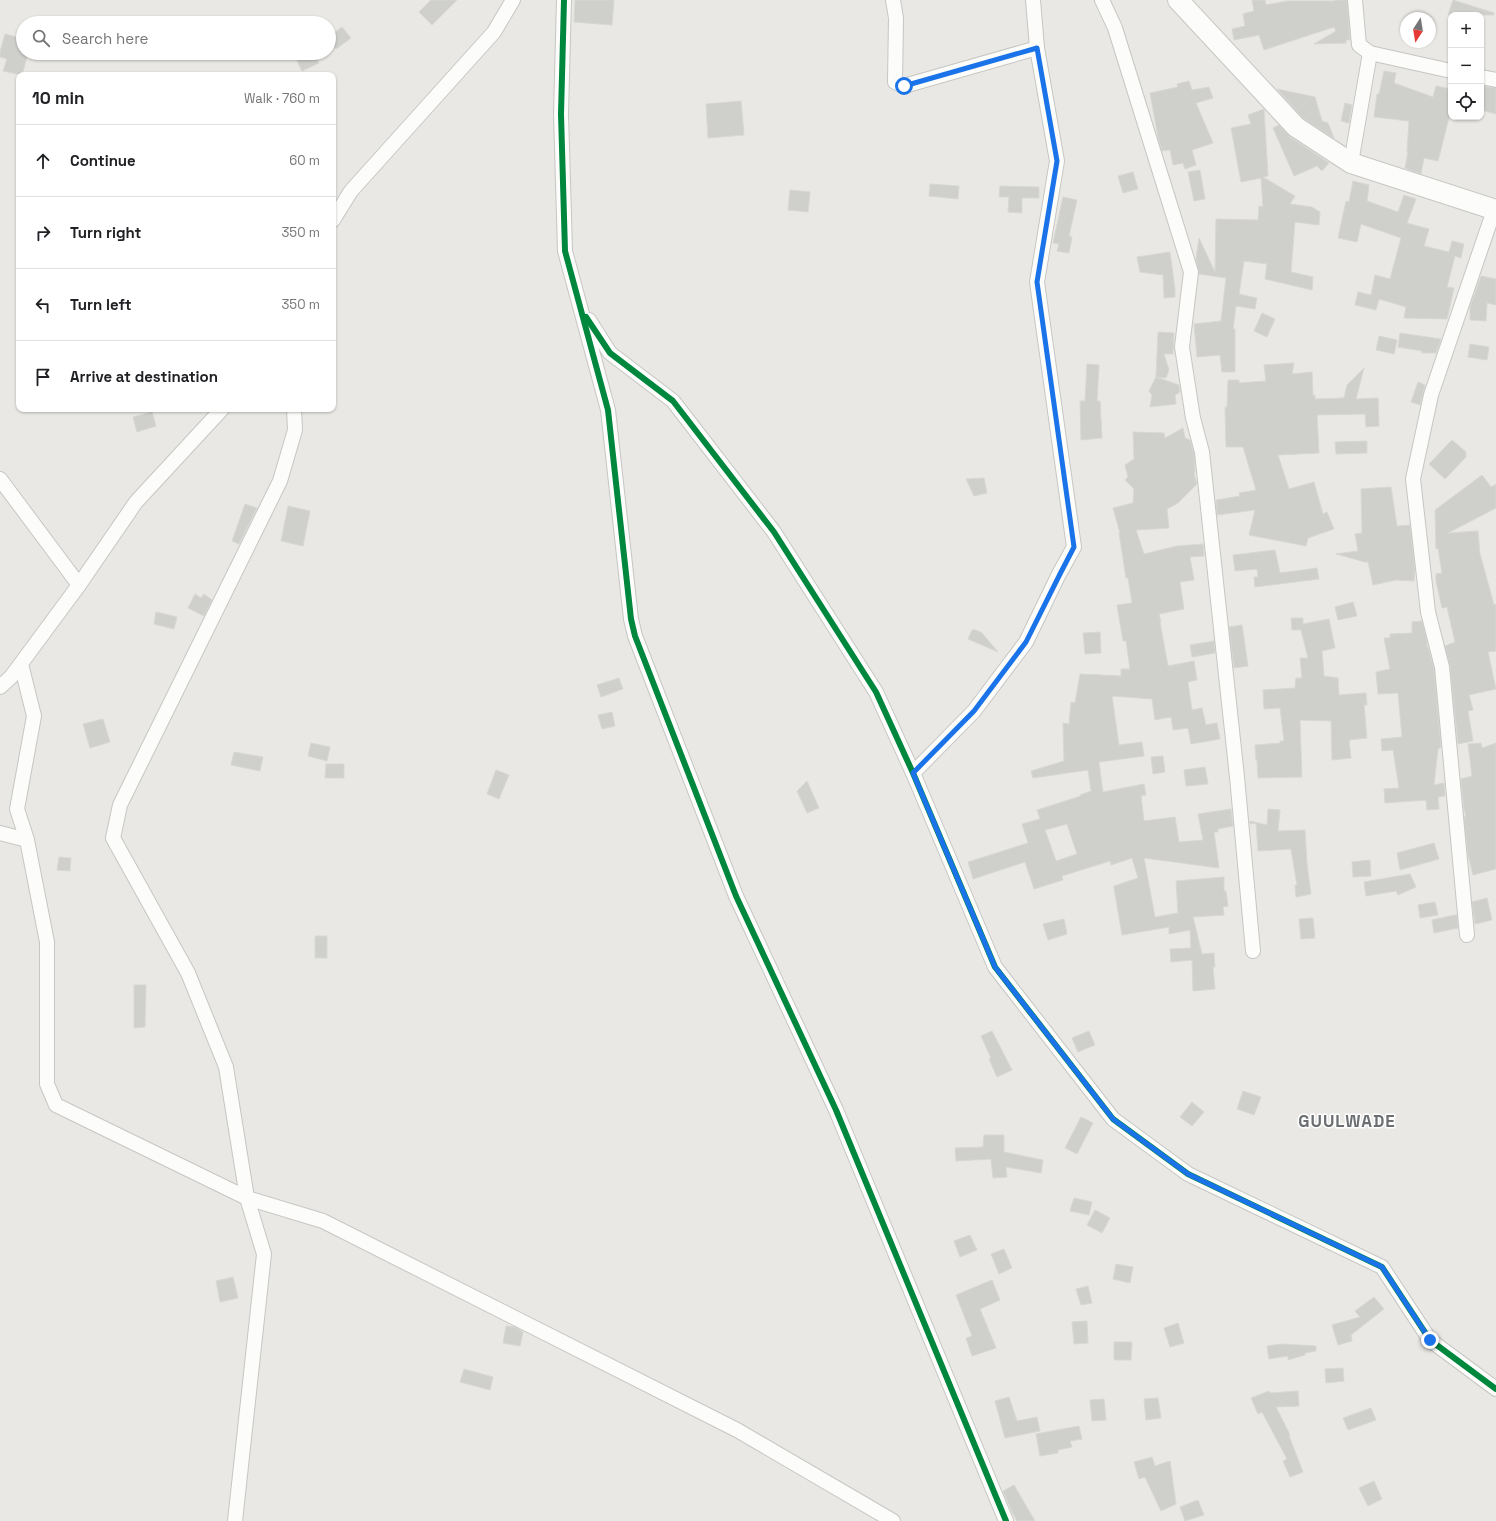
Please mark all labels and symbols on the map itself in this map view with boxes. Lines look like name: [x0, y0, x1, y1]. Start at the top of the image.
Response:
north arrow: [1400, 12, 1436, 48]
route start: [895, 77, 913, 95]
district label: GUULWADE: [1298, 1110, 1396, 1132]
route end: [1421, 1331, 1439, 1349]

